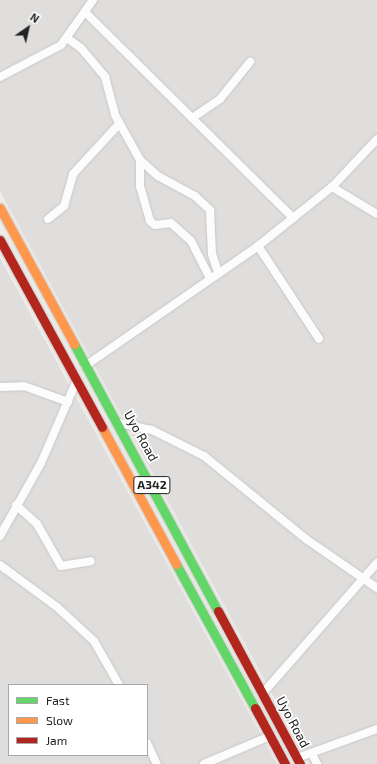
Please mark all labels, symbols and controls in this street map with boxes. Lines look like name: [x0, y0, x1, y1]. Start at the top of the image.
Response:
north arrow: [8, 8, 48, 48]
text: N: [28, 10, 42, 25]
street label: Uyo Road: [121, 408, 161, 464]
road number: A342: [133, 475, 171, 495]
legend: [8, 684, 148, 756]
text: Fast: [46, 693, 69, 707]
street label: Uyo Road: [273, 694, 313, 750]
text: Slow: [46, 713, 73, 727]
text: Jam: [46, 733, 67, 747]

